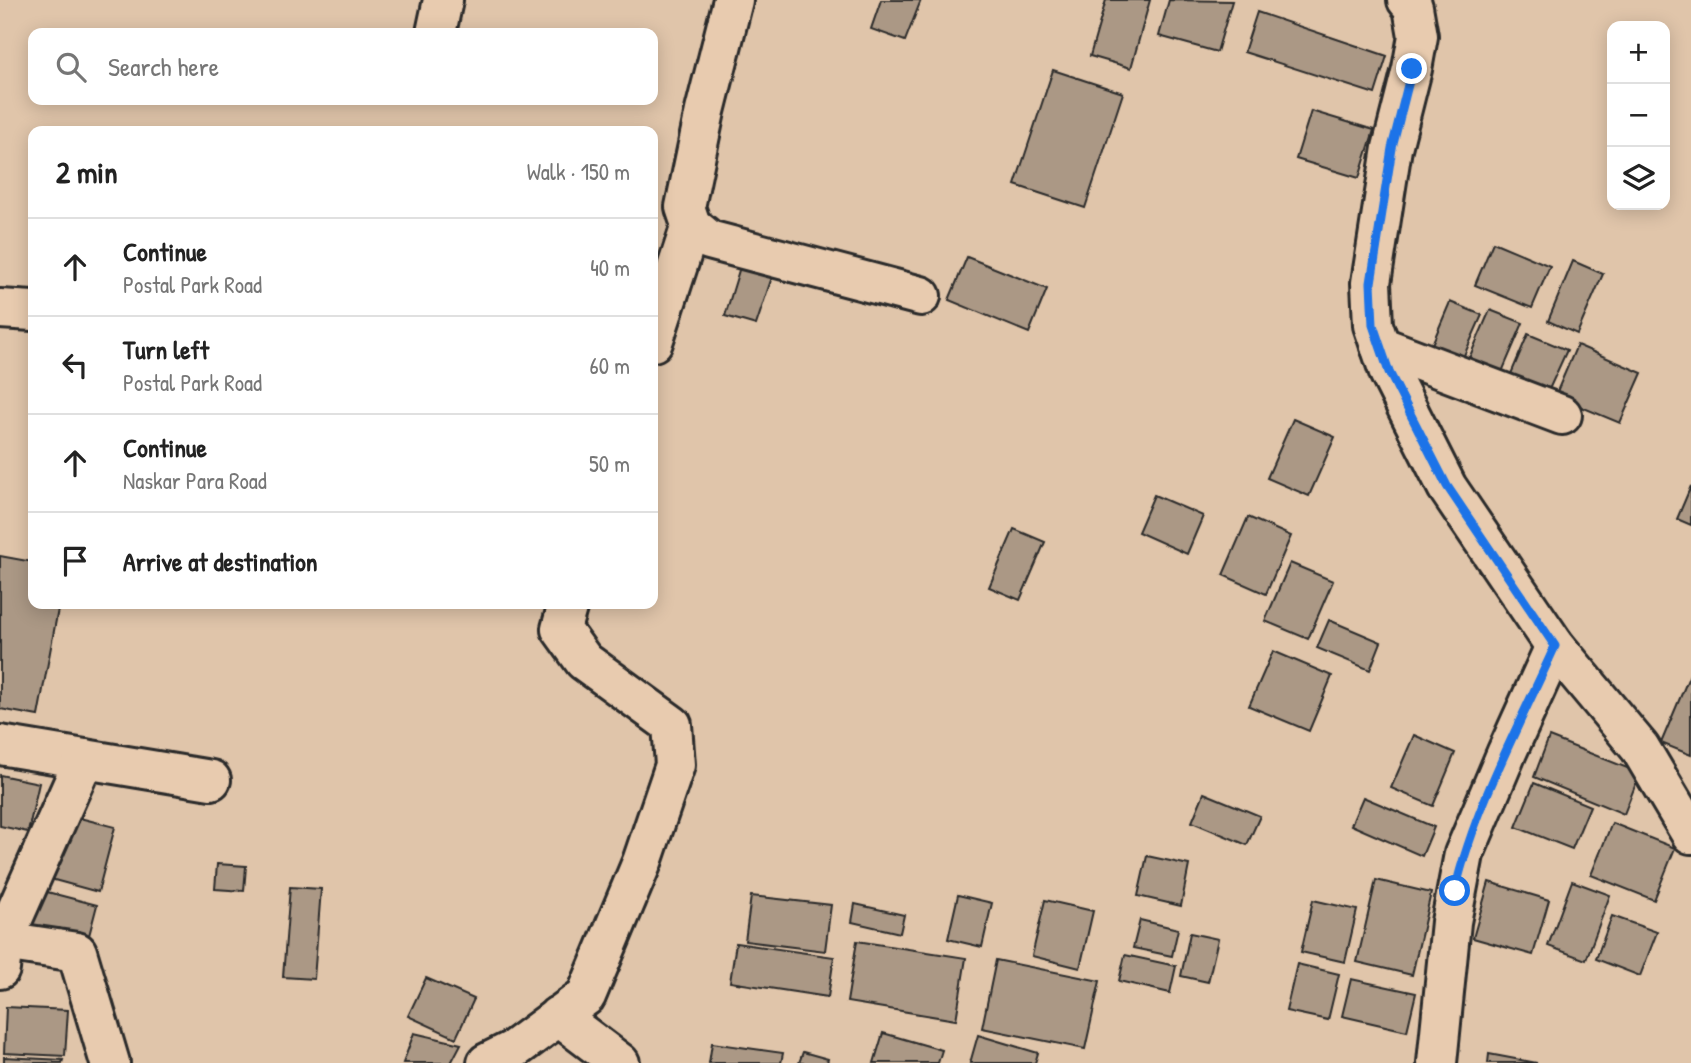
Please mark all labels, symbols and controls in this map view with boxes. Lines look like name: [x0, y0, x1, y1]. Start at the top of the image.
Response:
map controls: [1607, 21, 1670, 210]
button: +: [1607, 21, 1670, 84]
search box: [28, 28, 658, 105]
icon: search: [52, 48, 90, 86]
text: Search here: [108, 49, 219, 84]
route end: [1396, 53, 1427, 84]
button: −: [1607, 84, 1670, 147]
button: layers: [1607, 147, 1670, 210]
text: 2 min: [56, 152, 118, 192]
text: Walk · 150 m: [527, 156, 630, 187]
text: Continue: [123, 234, 207, 269]
icon: ahead: [56, 248, 94, 286]
text: 40 m: [590, 252, 630, 283]
text: Postal Park Road: [123, 269, 262, 300]
text: Turn left: [123, 332, 209, 367]
icon: left: [56, 346, 94, 384]
text: 60 m: [590, 350, 630, 381]
text: Postal Park Road: [123, 367, 262, 398]
text: Continue: [123, 430, 207, 465]
icon: ahead: [56, 444, 94, 482]
text: 50 m: [589, 448, 630, 479]
text: Naskar Para Road: [123, 465, 267, 496]
icon: arrive: [56, 542, 94, 580]
text: Arrive at destination: [123, 544, 318, 579]
route start: [1439, 875, 1470, 906]

